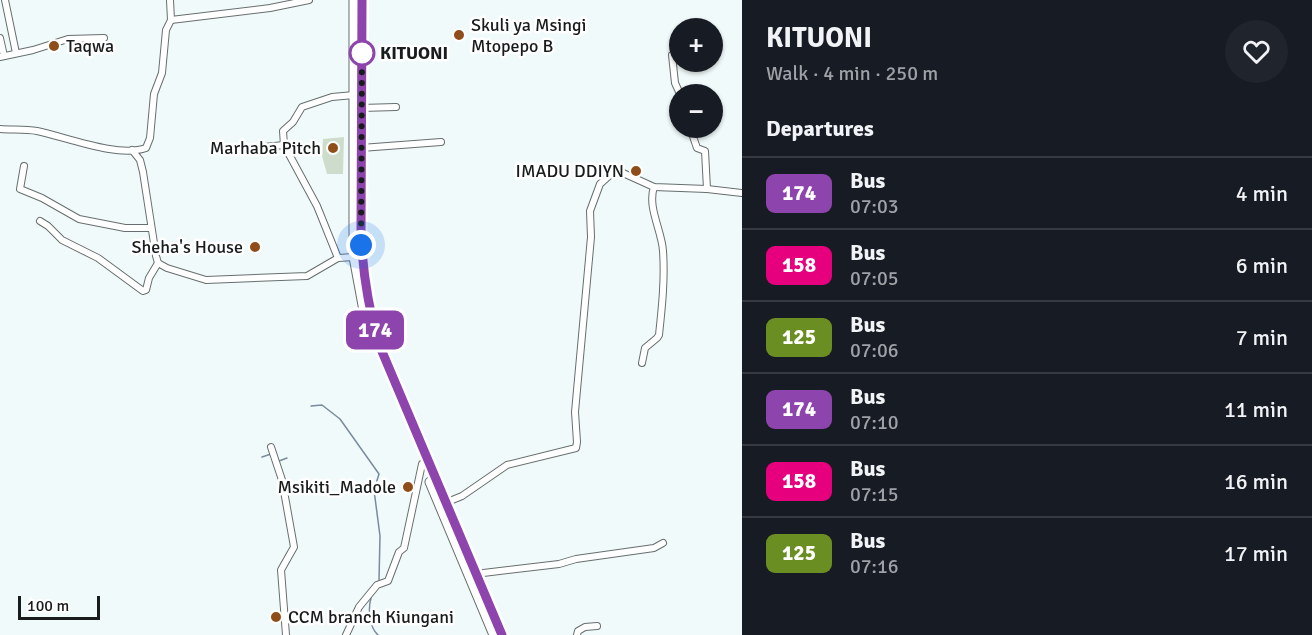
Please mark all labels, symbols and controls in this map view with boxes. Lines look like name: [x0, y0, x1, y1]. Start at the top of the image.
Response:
place label: Skuli ya Msingi Mtopepo B: [471, 14, 586, 57]
map controls: [669, 18, 723, 138]
button: +: [669, 18, 723, 72]
button: heart: [1225, 20, 1288, 83]
text: KITUONI: [766, 21, 872, 55]
marker: Skuli ya Msingi Mtopepo B: [452, 28, 466, 42]
place label: Taqwa: [66, 35, 114, 57]
marker: Taqwa: [47, 39, 61, 53]
marker: KITUONI: [349, 40, 375, 66]
place label: KITUONI: [380, 42, 448, 64]
text: Walk · 4 min · 250 m: [766, 61, 938, 86]
button: −: [669, 84, 723, 138]
text: Departures: [766, 115, 874, 142]
place label: Marhaba Pitch: [210, 137, 321, 159]
marker: Marhaba Pitch: [326, 141, 340, 155]
place label: IMADU DDIYN: [516, 160, 624, 182]
marker: IMADU DDIYN: [629, 164, 643, 178]
text: Bus: [850, 167, 885, 194]
text: 174: [782, 180, 816, 206]
text: 4 min: [1236, 180, 1288, 207]
text: 07:03: [850, 194, 899, 219]
your location: [346, 230, 376, 260]
place label: Sheha's House: [131, 236, 243, 258]
text: Bus: [850, 239, 885, 266]
marker: Sheha's House: [248, 240, 262, 254]
text: 158: [782, 252, 816, 278]
text: 6 min: [1236, 252, 1288, 279]
text: 07:05: [850, 266, 899, 291]
line badge: 174: [340, 310, 410, 350]
text: Bus: [850, 311, 885, 338]
text: 174: [358, 317, 392, 343]
text: 125: [782, 324, 816, 350]
text: 7 min: [1236, 324, 1288, 351]
text: 07:06: [850, 338, 899, 363]
text: Bus: [850, 383, 885, 410]
text: 174: [782, 396, 816, 422]
text: 11 min: [1224, 396, 1288, 423]
text: 07:10: [850, 410, 899, 435]
text: Bus: [850, 455, 885, 482]
text: 158: [782, 468, 816, 494]
text: 16 min: [1224, 468, 1288, 495]
place label: Msikiti_Madole: [278, 476, 396, 498]
marker: Msikiti_Madole: [401, 480, 415, 494]
text: 07:15: [850, 482, 899, 507]
text: Bus: [850, 527, 885, 554]
text: 125: [782, 540, 816, 566]
text: 17 min: [1224, 540, 1288, 567]
text: 07:16: [850, 554, 899, 579]
scale bar: [18, 593, 100, 620]
text: 100 m: [27, 596, 69, 616]
place label: CCM branch Kiungani: [288, 606, 454, 628]
marker: CCM branch Kiungani: [269, 610, 283, 624]

